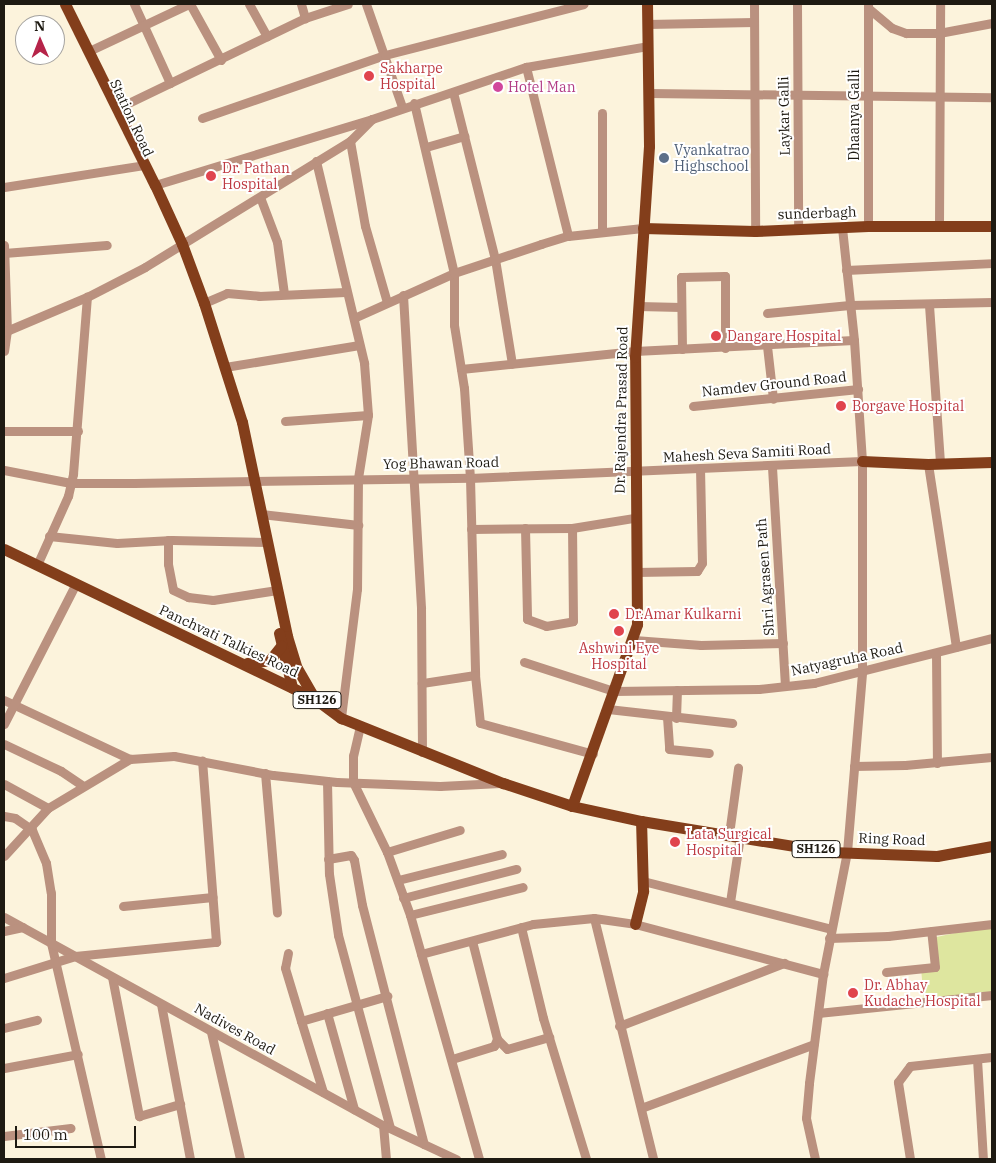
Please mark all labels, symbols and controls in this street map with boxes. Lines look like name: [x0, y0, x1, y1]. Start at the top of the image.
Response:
north arrow: [15, 15, 65, 65]
text: N: [34, 17, 45, 35]
place label: Sakharpe Hospital: [380, 60, 443, 92]
marker: Sakharpe Hospital: [362, 69, 376, 83]
street label: Dhaanya Galli: [846, 69, 862, 161]
street label: Laykar Galli: [775, 76, 793, 156]
street label: Station Road: [107, 77, 157, 159]
place label: Hotel Man: [508, 79, 576, 95]
marker: Hotel Man: [492, 81, 504, 93]
place label: Vyankatrao Highschool: [674, 142, 749, 174]
marker: Vyankatrao Highschool: [658, 152, 670, 164]
place label: Dr. Pathan Hospital: [222, 160, 290, 192]
marker: Dr. Pathan Hospital: [204, 169, 218, 183]
street label: sunderbagh: [777, 203, 857, 223]
street label: Dr. Rajendra Prasad Road: [611, 326, 631, 494]
place label: Dangare Hospital: [727, 328, 841, 344]
marker: Dangare Hospital: [709, 329, 723, 343]
street label: Namdev Ground Road: [701, 368, 847, 400]
place label: Borgave Hospital: [852, 398, 964, 414]
marker: Borgave Hospital: [834, 399, 848, 413]
street label: Mahesh Seva Samiti Road: [662, 440, 832, 466]
street label: Yog Bhawan Road: [383, 454, 499, 472]
street label: Shri Agrasen Path: [752, 517, 778, 637]
street label: Panchvati Talkies Road: [156, 601, 302, 681]
place label: Dr.Amar Kulkarni: [625, 606, 741, 622]
marker: Dr.Amar Kulkarni: [607, 607, 621, 621]
marker: Ashwini Eye Hospital: [612, 624, 626, 638]
street label: Natyagruha Road: [790, 639, 904, 679]
place label: Ashwini Eye Hospital: [579, 640, 659, 672]
road number: SH126: [292, 690, 342, 710]
place label: Lata Surgical Hospital: [686, 826, 772, 859]
street label: Ring Road: [858, 829, 926, 849]
marker: Lata Surgical Hospital: [668, 835, 682, 849]
road number: SH126: [791, 840, 841, 859]
place label: Dr. Abhay Kudache Hospital: [864, 977, 981, 1010]
marker: Dr. Abhay Kudache Hospital: [846, 986, 860, 1000]
street label: Nadives Road: [192, 1000, 278, 1058]
scale bar: [18, 1116, 139, 1148]
text: 100 m: [23, 1125, 68, 1144]

